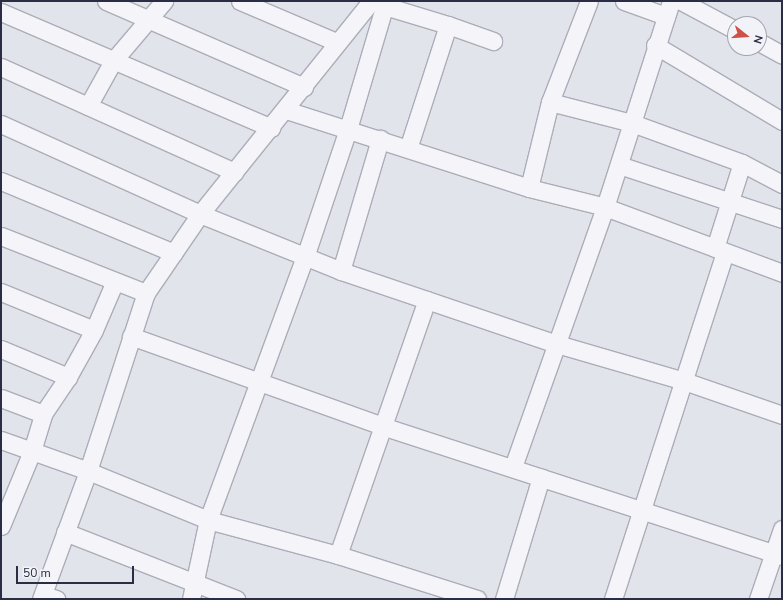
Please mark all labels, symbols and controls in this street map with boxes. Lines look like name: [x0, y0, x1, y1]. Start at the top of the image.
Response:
north arrow: [727, 16, 767, 56]
text: N: [750, 33, 766, 45]
scale bar: [18, 558, 136, 584]
text: 50 m: [23, 565, 51, 581]

